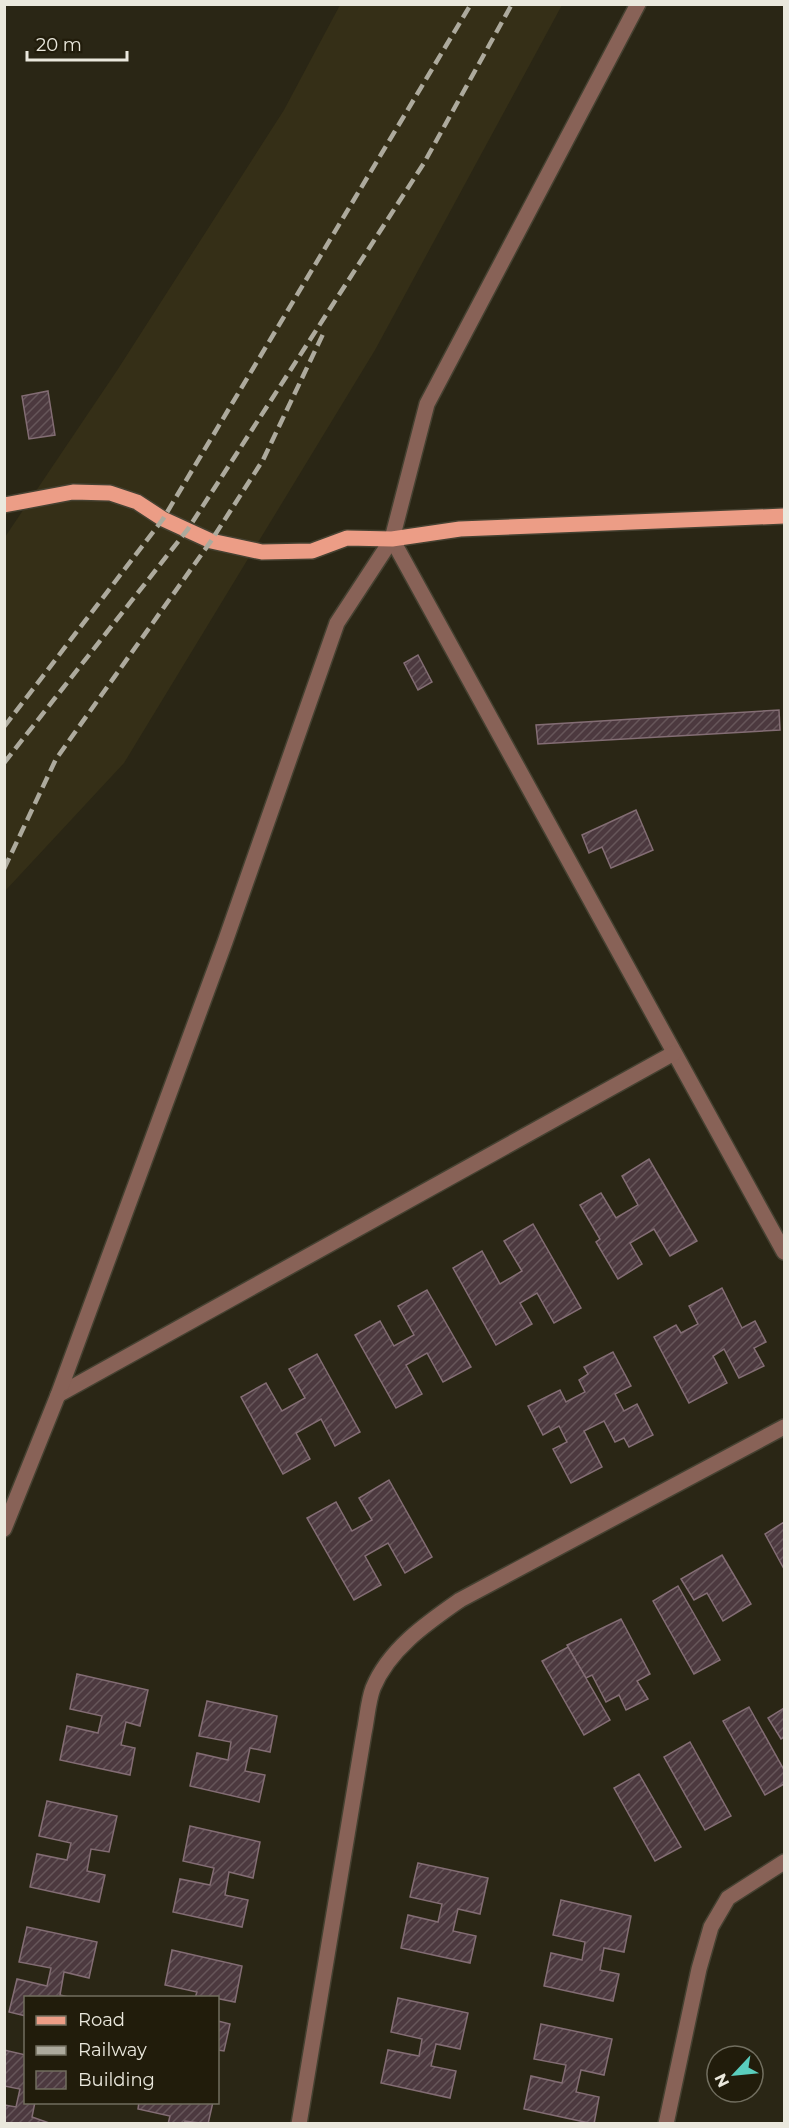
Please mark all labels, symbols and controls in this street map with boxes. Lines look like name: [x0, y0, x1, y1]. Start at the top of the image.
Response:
scale bar: [27, 24, 128, 62]
text: 20 m: [36, 34, 82, 56]
legend: [24, 1996, 219, 2104]
text: Road: [78, 2009, 125, 2031]
text: Railway: [78, 2039, 147, 2061]
north arrow: [705, 2044, 765, 2104]
text: Building: [78, 2069, 155, 2091]
text: N: [711, 2070, 733, 2090]

